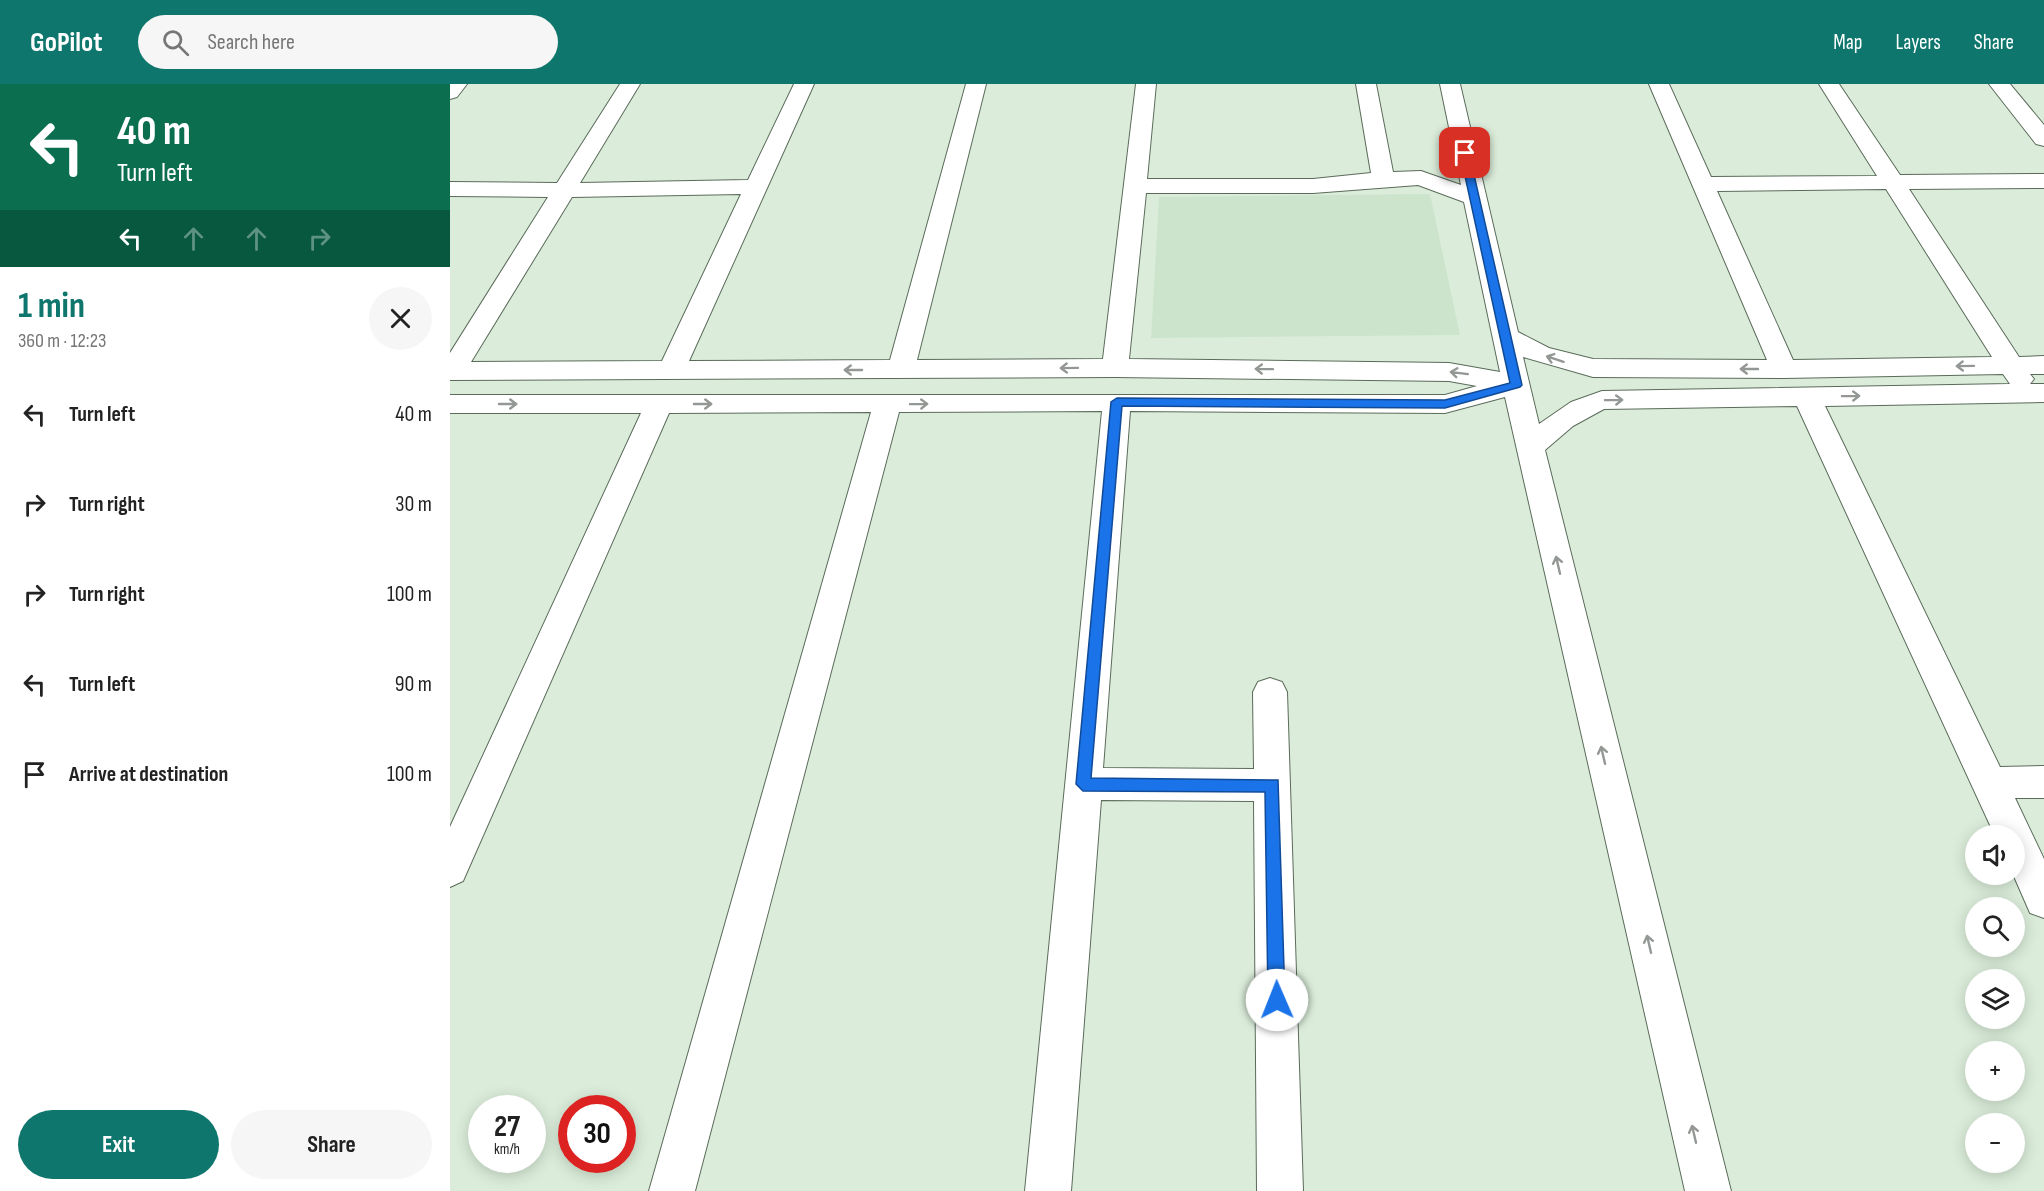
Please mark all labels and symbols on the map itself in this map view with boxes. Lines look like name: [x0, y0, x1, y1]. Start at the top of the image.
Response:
pin: [1439, 127, 1490, 178]
one-way arrow: [1546, 353, 1565, 364]
one-way arrow: [1955, 360, 1975, 372]
one-way arrow: [1060, 362, 1080, 374]
one-way arrow: [1739, 363, 1759, 375]
one-way arrow: [844, 364, 864, 376]
one-way arrow: [1255, 364, 1275, 375]
one-way arrow: [1450, 367, 1469, 378]
one-way arrow: [1841, 390, 1861, 402]
one-way arrow: [1604, 394, 1624, 406]
one-way arrow: [498, 398, 518, 410]
one-way arrow: [693, 398, 713, 410]
one-way arrow: [909, 398, 929, 410]
one-way arrow: [1552, 556, 1564, 575]
one-way arrow: [1597, 746, 1609, 765]
one-way arrow: [1642, 935, 1654, 954]
position arrow: [1245, 968, 1309, 1032]
speed limit sign: 30: [558, 1095, 636, 1173]
one-way arrow: [1688, 1125, 1699, 1144]

